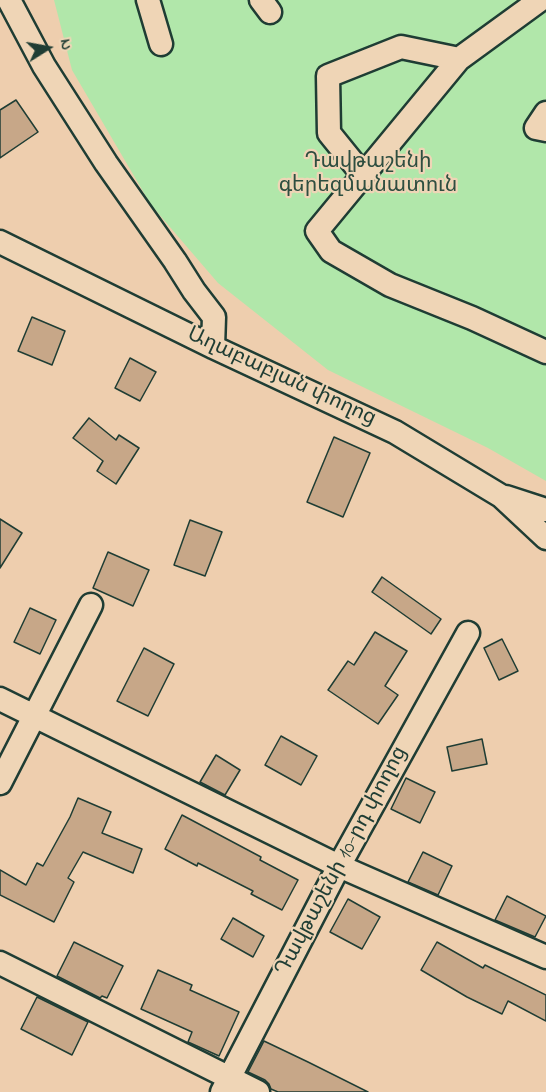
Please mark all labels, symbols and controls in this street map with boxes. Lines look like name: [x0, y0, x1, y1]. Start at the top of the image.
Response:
north arrow: [18, 18, 78, 78]
text: N: [53, 37, 78, 52]
park label: Դավթաշենի գերեզմանատուն: [279, 151, 457, 201]
street label: Աղաբաբյան փողոց: [182, 323, 380, 433]
street label: Դավթաշենի 10-րդ փողոց: [272, 743, 414, 981]

